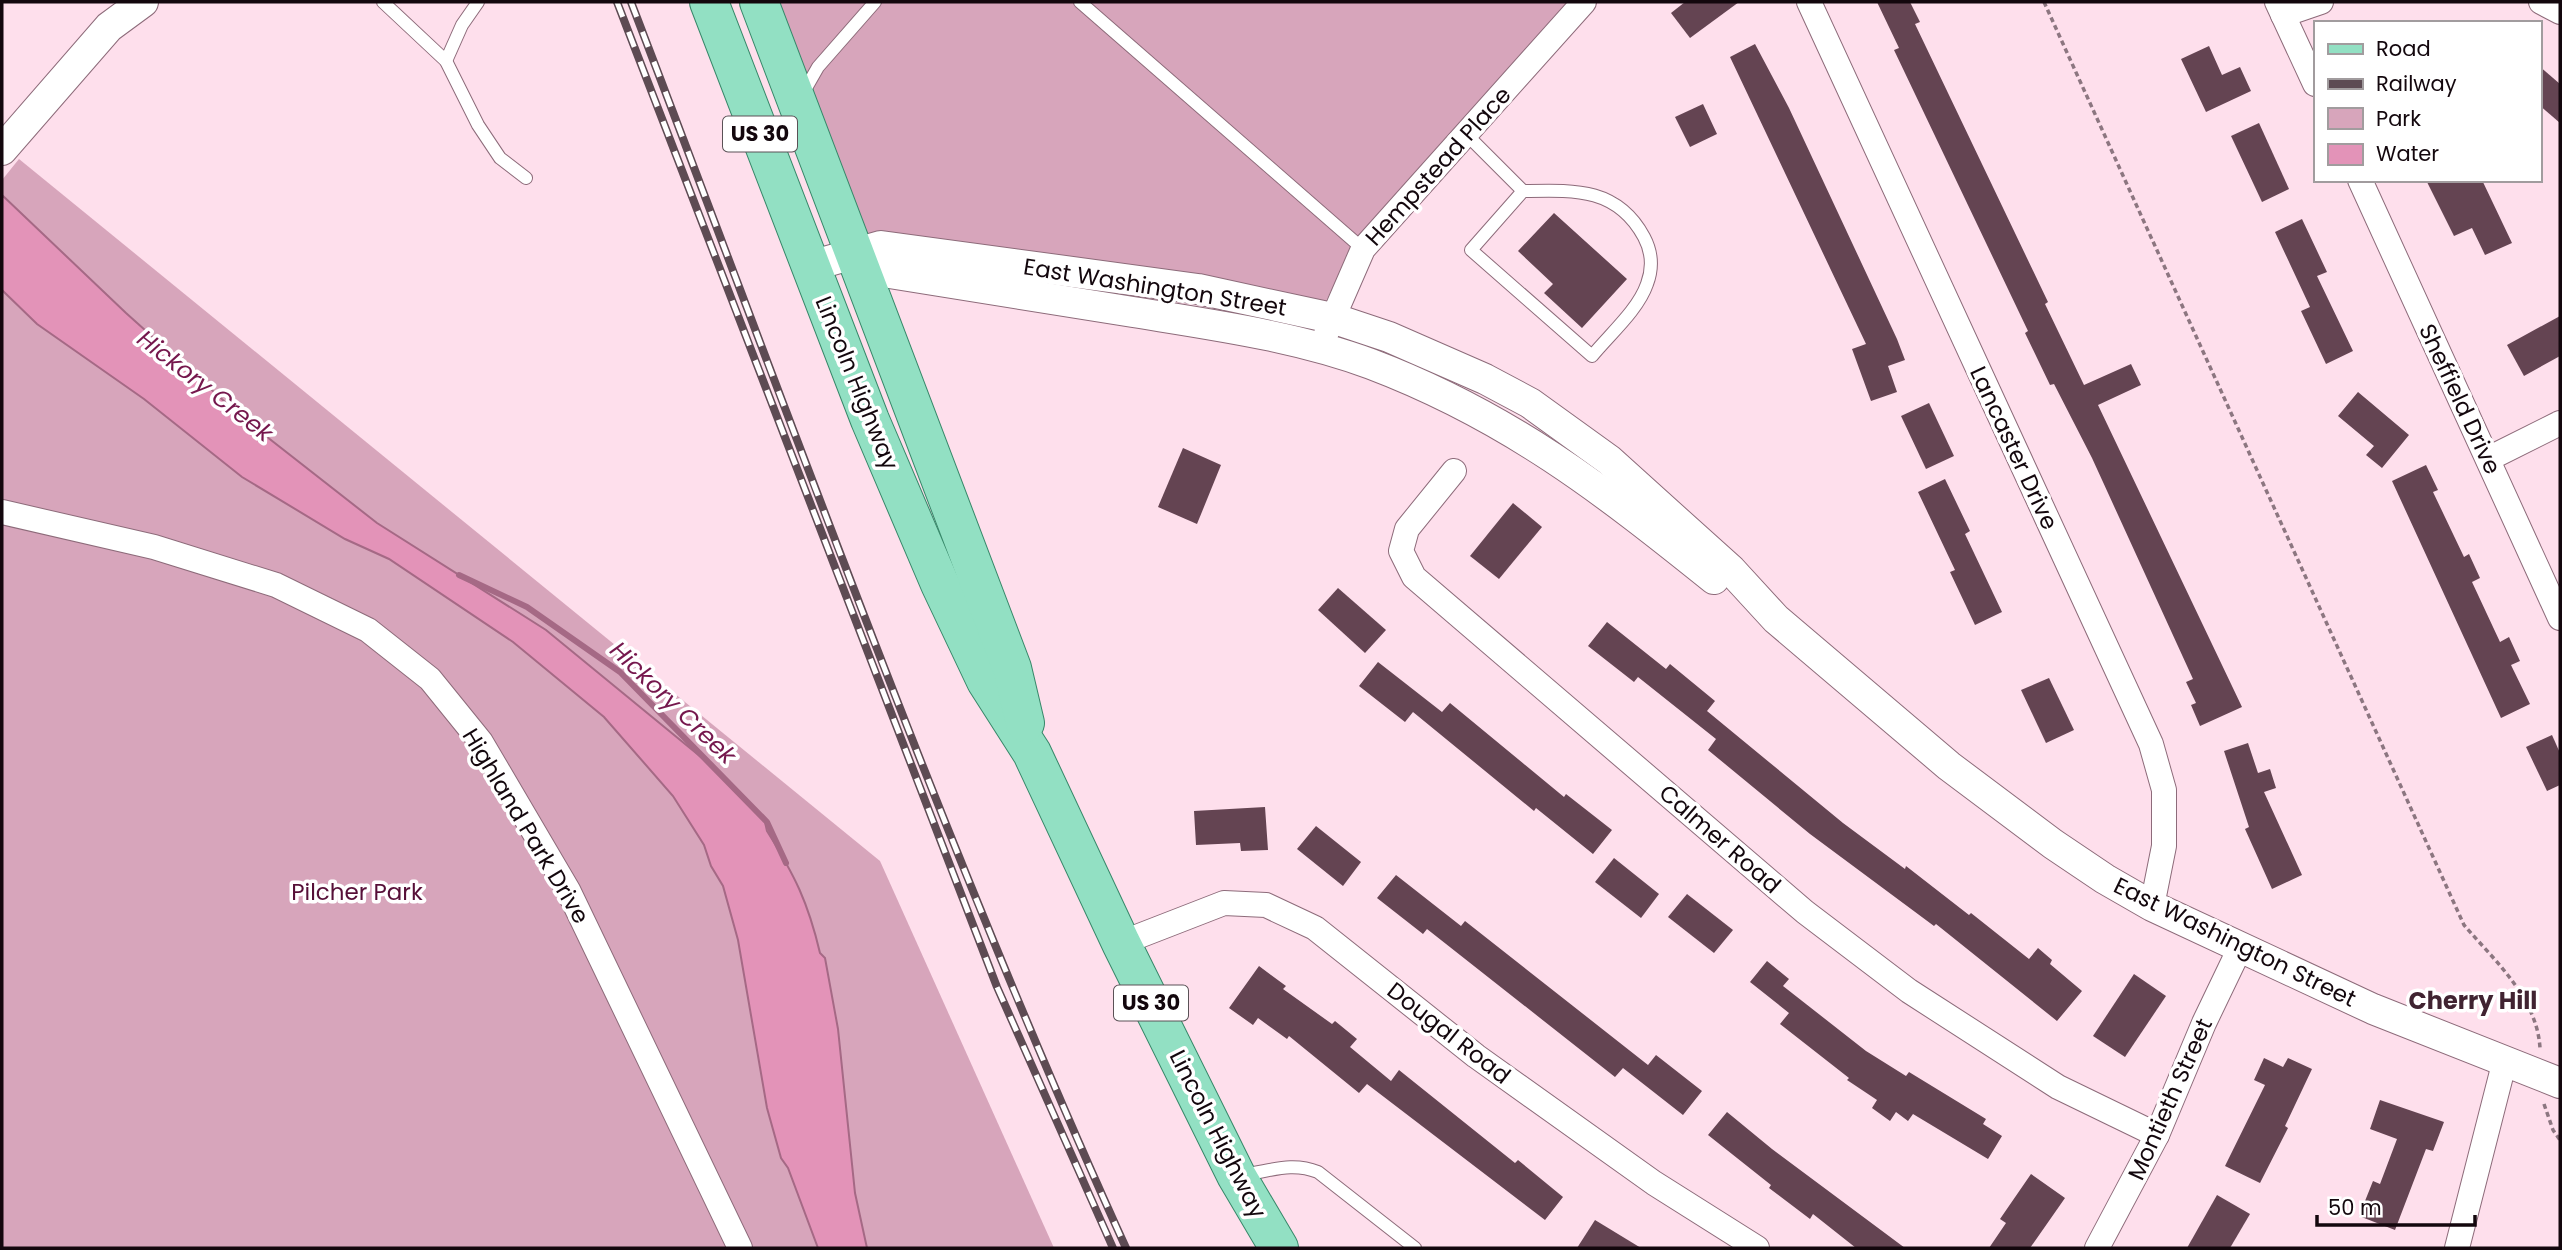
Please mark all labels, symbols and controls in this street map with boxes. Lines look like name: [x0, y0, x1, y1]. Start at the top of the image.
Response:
legend: [2314, 21, 2541, 182]
text: Road: [2376, 34, 2431, 63]
text: Railway: [2376, 69, 2457, 98]
street label: Hempstead Place: [1358, 79, 1518, 253]
text: Park: [2376, 104, 2421, 133]
road number: US 30: [723, 116, 797, 152]
text: Water: [2376, 139, 2439, 168]
street label: East Washington Street: [1021, 250, 1289, 324]
street label: Lincoln Highway: [808, 291, 906, 475]
street label: Sheffield Drive: [2411, 319, 2509, 479]
water label: Hickory Creek: [131, 322, 281, 450]
street label: Lancaster Drive: [1962, 361, 2066, 535]
water label: Hickory Creek: [603, 634, 745, 773]
street label: Highland Park Drive: [455, 722, 597, 930]
street label: Calmer Road: [1652, 777, 1788, 901]
street label: East Washington Street: [2109, 869, 2361, 1015]
park label: Pilcher Park: [291, 876, 423, 908]
street label: Dougal Road: [1381, 975, 1517, 1091]
district label: Cherry Hill: [2409, 984, 2537, 1017]
road number: US 30: [1114, 986, 1188, 1020]
street label: Montieth Street: [2120, 1013, 2220, 1185]
street label: Lincoln Highway: [1162, 1044, 1274, 1224]
scale bar: [2317, 1184, 2474, 1228]
text: 50 m: [2328, 1193, 2382, 1222]

